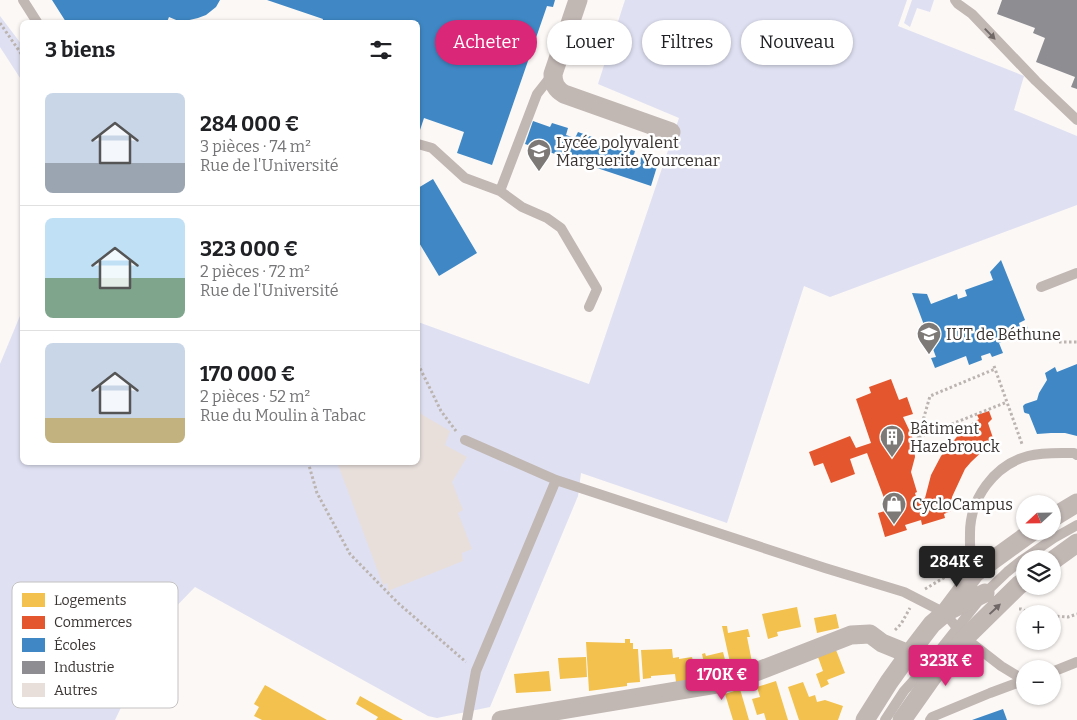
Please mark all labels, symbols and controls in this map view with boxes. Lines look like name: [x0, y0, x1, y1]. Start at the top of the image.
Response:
chip: Acheter: [435, 20, 537, 65]
chip: Louer: [547, 20, 632, 65]
chip: Filtres: [642, 20, 731, 65]
chip: Nouveau: [741, 20, 853, 65]
one-way arrow: [984, 27, 996, 39]
icon: filters: [367, 36, 395, 64]
text: 3 biens: [45, 37, 115, 63]
text: 284 000 €: [200, 111, 299, 137]
icon: home: [85, 113, 145, 173]
place label: Lycée polyvalent Marguerite Yourcenar: [556, 133, 720, 170]
text: 3 pièces · 74 m²: [200, 137, 311, 156]
school or university icon: Lycée polyvalent Marguerite Yourcenar: [526, 138, 552, 172]
text: Rue de l'Université: [200, 156, 339, 175]
text: 323 000 €: [200, 236, 298, 262]
icon: home: [85, 238, 145, 298]
text: 2 pièces · 72 m²: [200, 262, 310, 281]
text: Rue de l'Université: [200, 281, 339, 300]
school or university icon: IUT de Béthune: [916, 321, 942, 355]
place label: IUT de Béthune: [946, 325, 1061, 344]
text: 170 000 €: [200, 361, 295, 387]
icon: home: [85, 363, 145, 423]
text: 2 pièces · 52 m²: [200, 387, 310, 406]
text: Rue du Moulin à Tabac: [200, 406, 366, 425]
place label: Bâtiment Hazebrouck: [910, 419, 1000, 456]
building icon: Bâtiment Hazebrouck: [879, 424, 905, 458]
shop icon: CycloCampus: [881, 491, 907, 525]
place label: CycloCampus: [912, 495, 1013, 514]
north arrow: [1016, 495, 1061, 540]
map controls: [1016, 495, 1061, 705]
pin: 284K €: [916, 546, 998, 588]
button: layers: [1016, 550, 1061, 595]
text: 284K €: [930, 552, 984, 571]
legend: [12, 582, 178, 708]
text: Logements: [54, 592, 126, 609]
one-way arrow: [989, 603, 1001, 615]
button: +: [1016, 605, 1061, 650]
text: Commerces: [54, 614, 132, 631]
text: Écoles: [54, 636, 96, 654]
pin: 323K €: [905, 644, 987, 687]
text: 323K €: [920, 651, 972, 670]
pin: 170K €: [681, 658, 763, 701]
text: Industrie: [54, 659, 114, 676]
button: −: [1016, 660, 1061, 705]
text: 170K €: [697, 665, 747, 684]
text: Autres: [54, 682, 97, 699]

